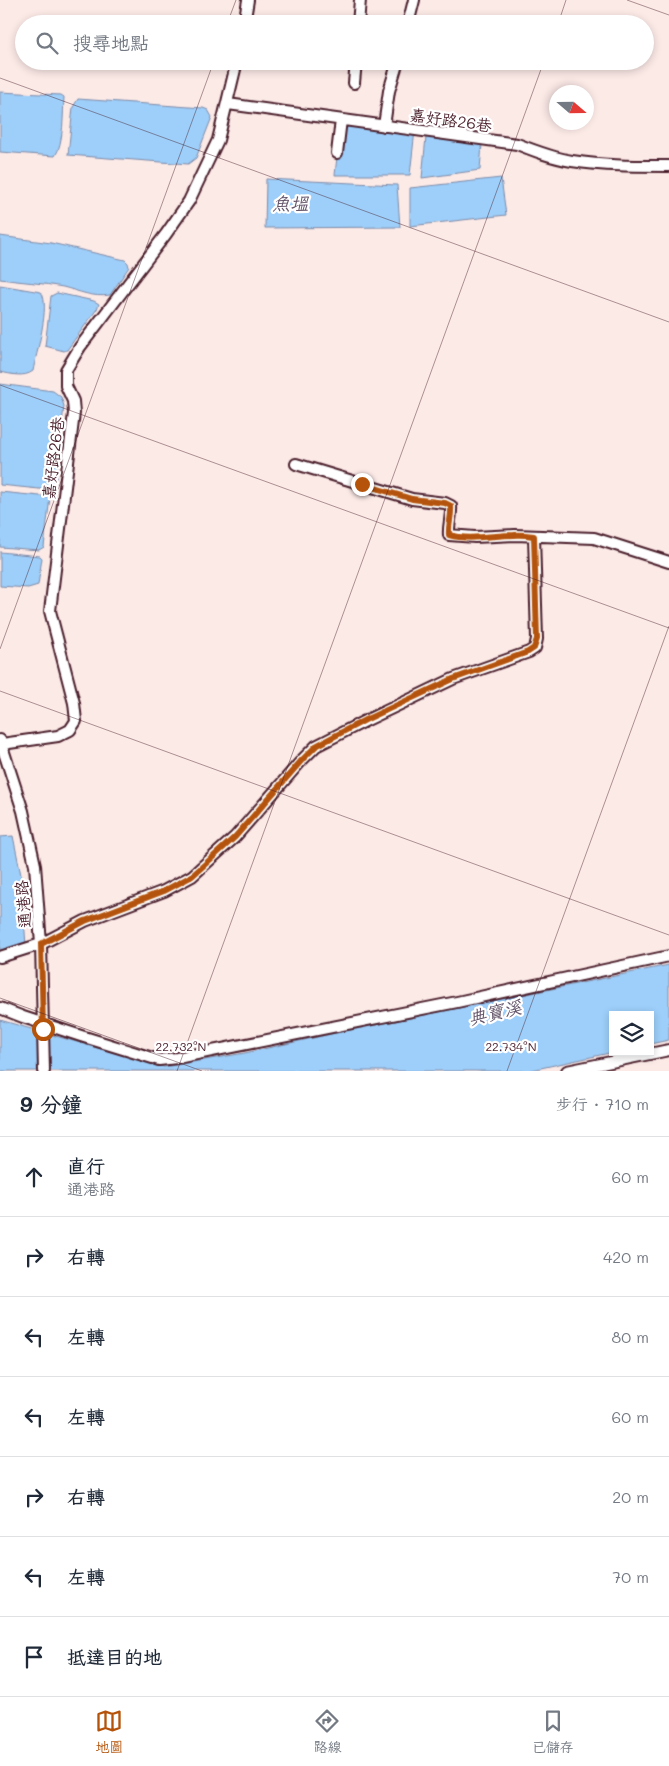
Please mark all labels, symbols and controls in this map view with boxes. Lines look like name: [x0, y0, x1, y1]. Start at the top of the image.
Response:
search box: [15, 15, 654, 70]
icon: search: [33, 29, 61, 57]
text: 搜尋地點: [73, 30, 149, 55]
north arrow: [549, 85, 594, 130]
street label: 嘉好路26巷: [409, 103, 493, 136]
water label: 魚塭: [272, 191, 310, 215]
street label: 嘉好路26巷: [37, 416, 68, 500]
route end: [351, 473, 374, 496]
street label: 通港路: [10, 879, 35, 929]
water label: 典寶溪: [466, 994, 525, 1030]
map controls: [609, 1011, 654, 1056]
button: layers: [609, 1011, 654, 1056]
route start: [32, 1018, 55, 1041]
text: 22.732°N: [156, 1038, 206, 1054]
text: 22.734°N: [485, 1038, 537, 1054]
text: 9 分鐘: [20, 1090, 82, 1117]
text: 步行 · 710 m: [556, 1093, 649, 1114]
text: 直行: [67, 1153, 105, 1178]
icon: ahead: [20, 1163, 48, 1191]
text: 60 m: [612, 1166, 649, 1187]
text: 通港路: [67, 1178, 115, 1199]
icon: right: [20, 1243, 48, 1271]
text: 右轉: [67, 1244, 105, 1269]
text: 420 m: [603, 1246, 649, 1267]
icon: left: [20, 1323, 48, 1351]
text: 左轉: [67, 1324, 105, 1349]
text: 80 m: [612, 1326, 649, 1347]
icon: left: [20, 1403, 48, 1431]
text: 左轉: [67, 1404, 105, 1429]
text: 60 m: [612, 1406, 649, 1427]
icon: right: [20, 1483, 48, 1511]
text: 右轉: [67, 1484, 105, 1509]
text: 20 m: [612, 1486, 649, 1507]
icon: left: [20, 1563, 48, 1591]
text: 左轉: [67, 1564, 105, 1589]
text: 70 m: [612, 1566, 649, 1587]
icon: arrive: [20, 1643, 48, 1671]
text: 抵達目的地: [67, 1644, 162, 1669]
tab: 地圖: [95, 1707, 123, 1756]
tab: 路線: [313, 1707, 341, 1756]
tab: 已儲存: [532, 1707, 574, 1756]

